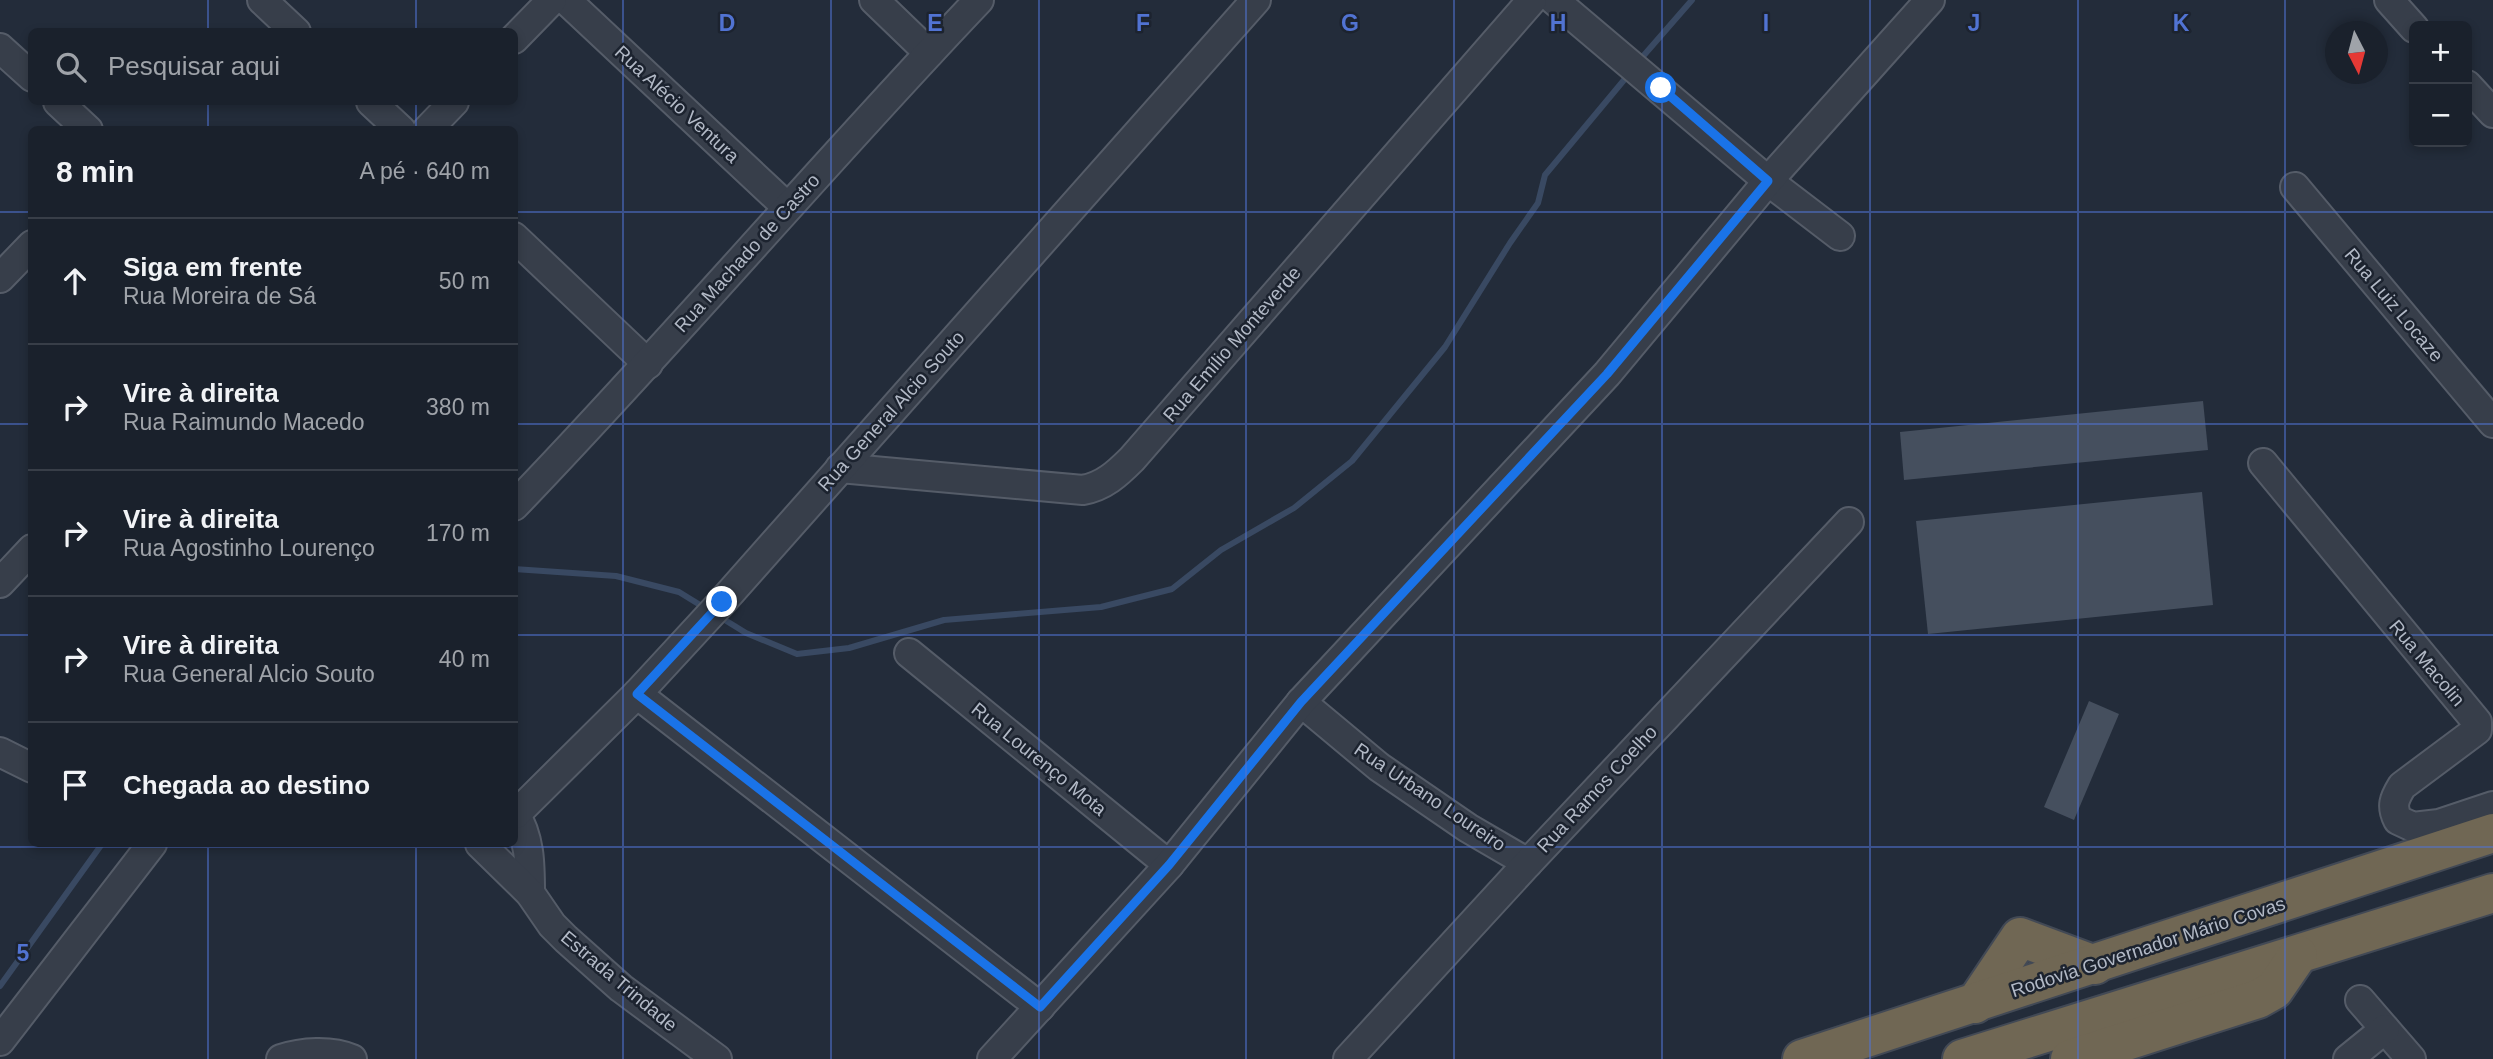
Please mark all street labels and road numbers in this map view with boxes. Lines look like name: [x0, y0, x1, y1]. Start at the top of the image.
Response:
street label: Rua Alécio Ventura: [611, 41, 744, 167]
street label: Rua Machado de Castro: [670, 169, 824, 337]
street label: Rua Luiz Locaze: [2340, 244, 2448, 366]
street label: Rua Emílio Monteverde: [1159, 262, 1305, 426]
street label: Rua General Alcio Souto: [814, 327, 968, 495]
street label: Rua Macolin: [2385, 616, 2469, 710]
street label: Rua Lourenço Mota: [968, 698, 1111, 820]
street label: Rua Ramos Coelho: [1533, 721, 1661, 857]
street label: Rua Urbano Loureiro: [1351, 739, 1509, 855]
street label: Rodovia Governador Mário Covas: [2008, 893, 2288, 1001]
street label: Estrada Trindade: [557, 926, 681, 1036]

